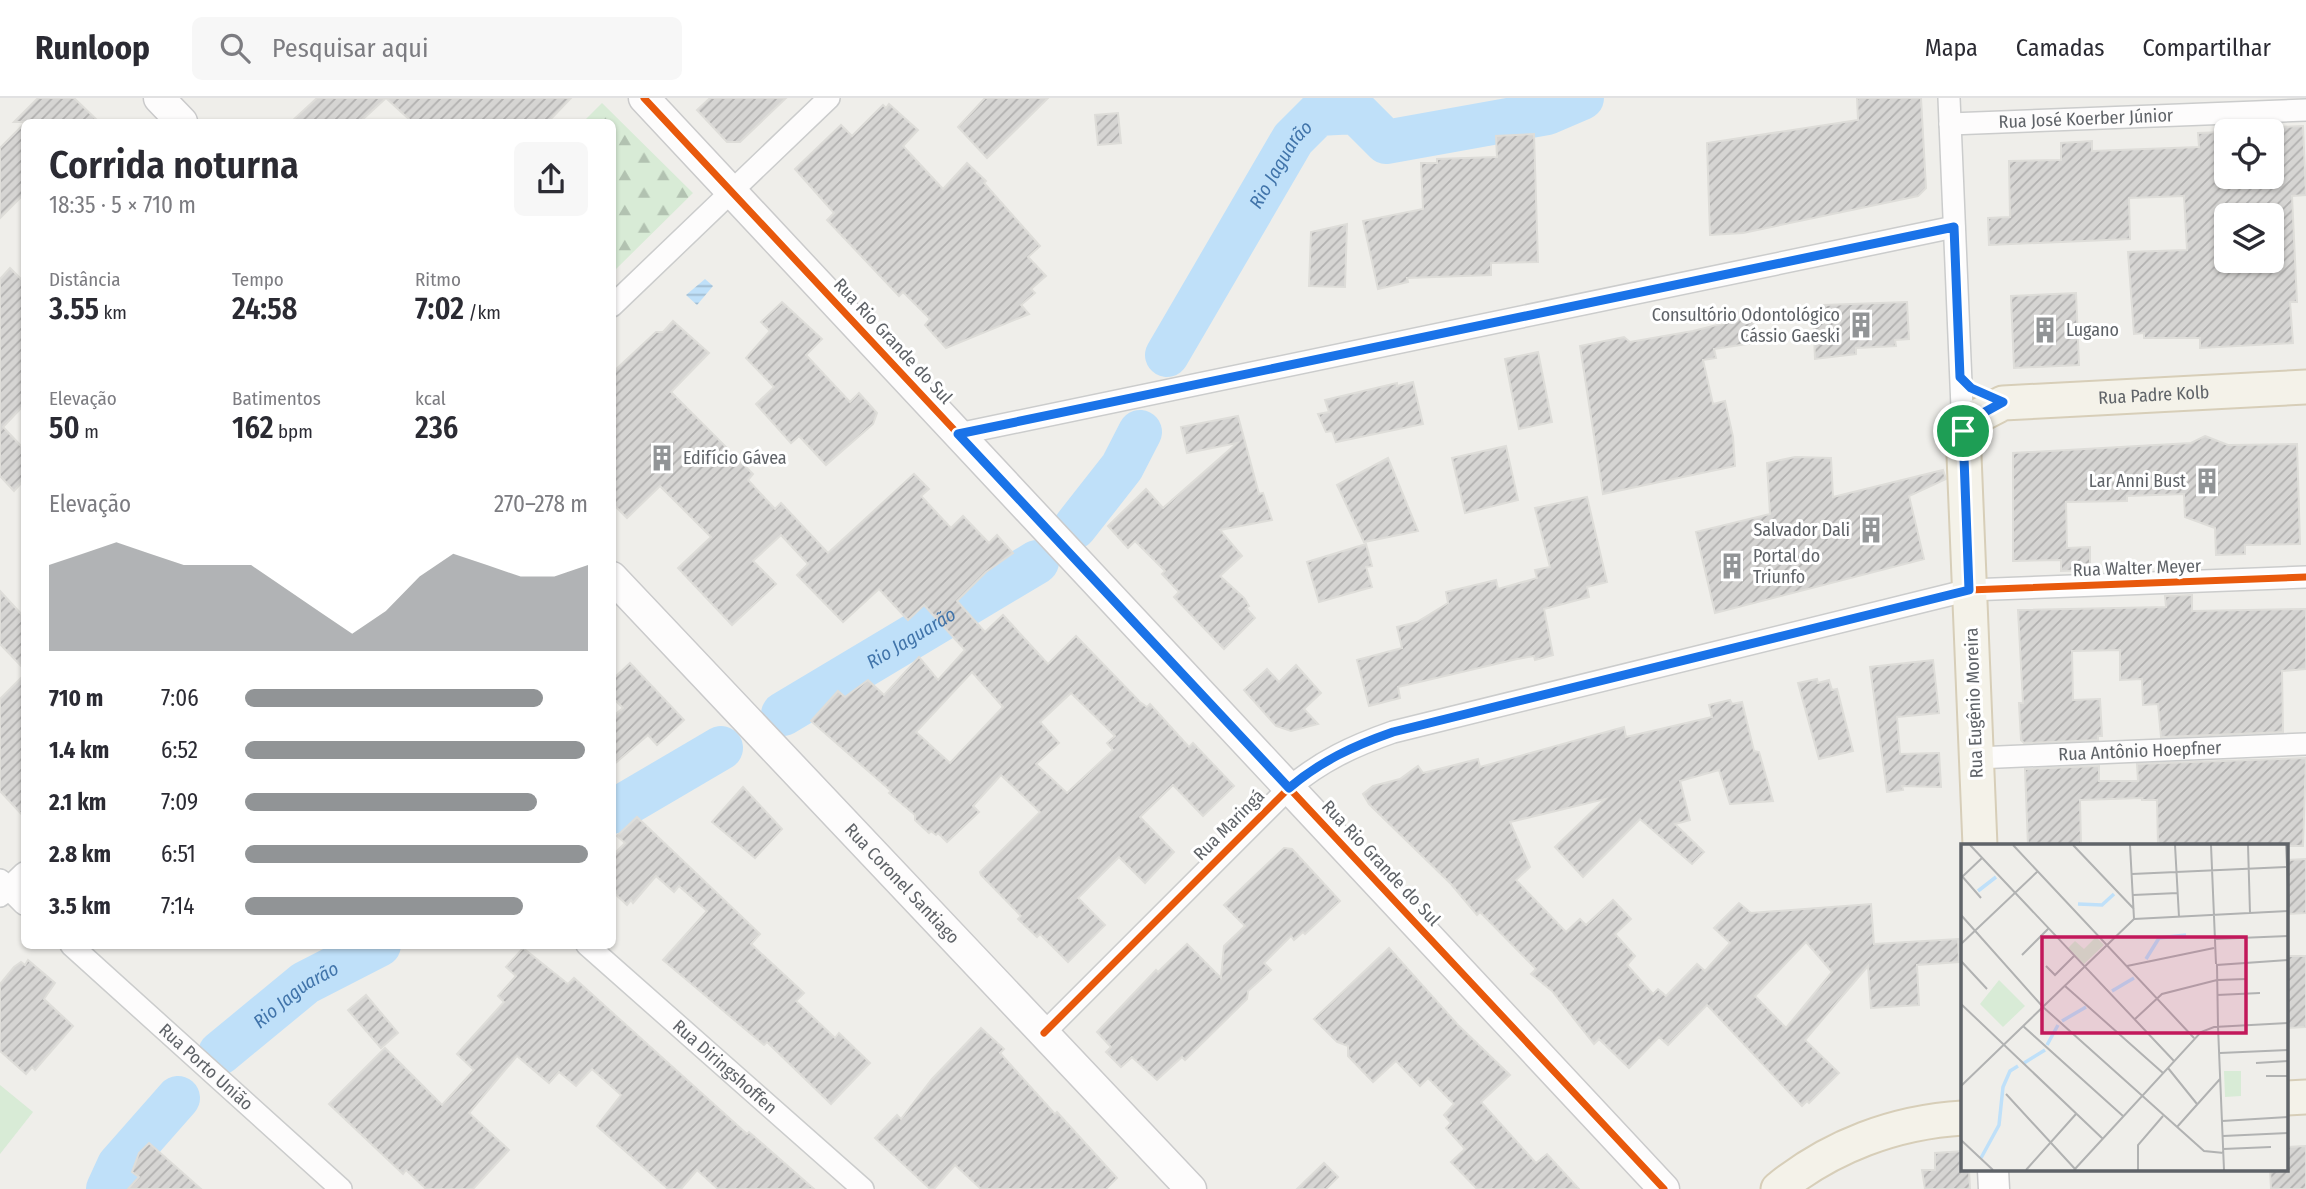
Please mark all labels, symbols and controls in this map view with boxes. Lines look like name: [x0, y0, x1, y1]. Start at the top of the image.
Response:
search box: [192, 17, 682, 80]
text: Runloop: [35, 28, 150, 68]
icon: search: [216, 29, 254, 67]
text: Pesquisar aqui: [272, 33, 429, 64]
text: Mapa: [1925, 34, 1978, 62]
text: Camadas: [2016, 34, 2105, 62]
text: Compartilhar: [2143, 34, 2271, 62]
street label: Rua José Koerber Júnior: [1998, 104, 2174, 133]
water label: Rio Jaguarão: [1244, 115, 1317, 212]
map controls: [2214, 119, 2284, 273]
button: locate: [2214, 119, 2284, 189]
text: Corrida noturna: [49, 142, 299, 188]
button: share: [514, 142, 588, 216]
text: 18:35 · 5 × 710 m: [49, 191, 196, 219]
button: layers: [2214, 203, 2284, 273]
text: Distância: [49, 268, 121, 291]
text: Tempo: [232, 268, 284, 291]
text: Ritmo: [415, 268, 461, 291]
street label: Rua Rio Grande do Sul: [829, 274, 957, 409]
text: 3.55: [49, 291, 99, 327]
text: 24:58: [232, 291, 298, 327]
text: 7:02: [415, 291, 464, 327]
text: km: [99, 301, 127, 324]
text: /km: [464, 301, 501, 324]
place label: Consultório Odontológico Cássio Gaeski: [1652, 304, 1840, 347]
building icon: Consultório Odontológico Cássio Gaeski: [1846, 310, 1876, 340]
building icon: Lugano: [2030, 315, 2060, 345]
place label: Lugano: [2066, 319, 2119, 341]
street label: Rua Padre Kolb: [2098, 381, 2210, 409]
text: Elevação: [49, 387, 117, 410]
text: Batimentos: [232, 387, 321, 410]
text: kcal: [415, 387, 446, 410]
pin: [1933, 401, 1993, 461]
text: 50: [49, 410, 80, 446]
text: 162: [232, 410, 273, 446]
text: 236: [415, 410, 458, 446]
icon: arrive: [1944, 412, 1982, 450]
text: m: [80, 420, 99, 443]
text: bpm: [273, 420, 313, 443]
building icon: Edifício Gávea: [647, 443, 677, 473]
place label: Edifício Gávea: [683, 447, 787, 469]
building icon: Lar Anni Bust: [2192, 466, 2222, 496]
place label: Lar Anni Bust: [2089, 470, 2186, 492]
text: Elevação: [49, 490, 131, 518]
text: 270–278 m: [494, 490, 588, 518]
building icon: Salvador Dali: [1856, 515, 1886, 545]
place label: Salvador Dali: [1753, 519, 1850, 541]
place label: Portal do Triunfo: [1753, 545, 1820, 588]
building icon: Portal do Triunfo: [1717, 551, 1747, 581]
street label: Rua Walter Meyer: [2072, 555, 2202, 581]
water label: Rio Jaguarão: [862, 602, 960, 673]
street label: Rua Eugênio Moreira: [1960, 627, 1988, 779]
text: 710 m: [49, 684, 103, 712]
text: 7:06: [161, 684, 199, 712]
text: 1.4 km: [49, 736, 109, 764]
text: 6:52: [161, 736, 198, 764]
street label: Rua Antônio Hoepfner: [2058, 737, 2223, 765]
street label: Rua Maringá: [1189, 785, 1269, 865]
text: 2.1 km: [49, 788, 106, 816]
text: 7:09: [161, 788, 198, 816]
street label: Rua Rio Grande do Sul: [1317, 796, 1445, 931]
street label: Rua Coronel Santiago: [840, 819, 964, 948]
text: 2.8 km: [49, 840, 111, 868]
text: 6:51: [161, 840, 196, 868]
inset map: [1961, 844, 2288, 1172]
text: 3.5 km: [49, 892, 111, 920]
text: 7:14: [161, 892, 194, 920]
water label: Rio Jaguarão: [248, 956, 342, 1033]
street label: Rua Diringshoffen: [668, 1015, 782, 1119]
street label: Rua Porto União: [154, 1019, 258, 1115]

